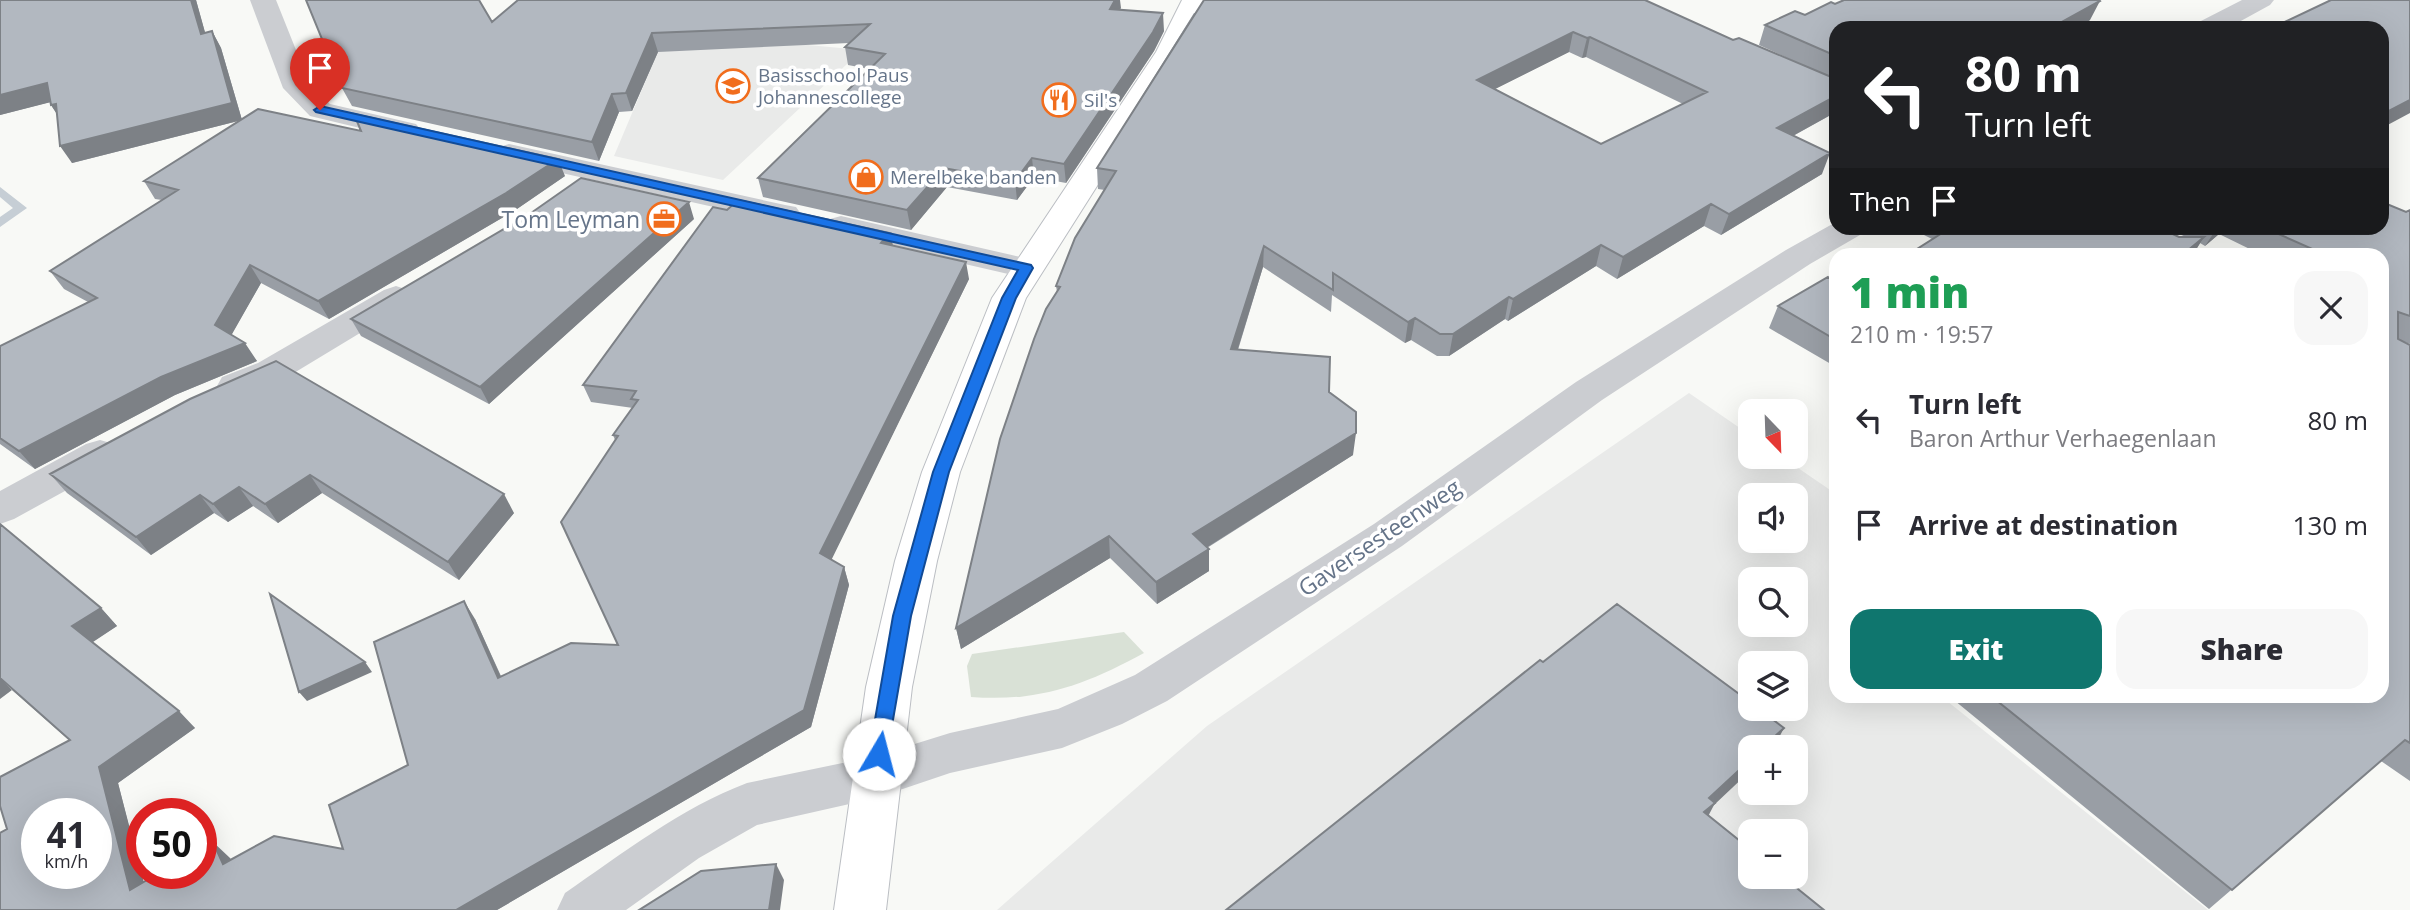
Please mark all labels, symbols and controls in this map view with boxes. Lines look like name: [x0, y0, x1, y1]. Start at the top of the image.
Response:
pin: [290, 38, 350, 110]
text: 80 m: [1965, 40, 2082, 106]
icon: arrive: [301, 49, 339, 87]
icon: left: [1850, 49, 1941, 140]
place label: Basisschool Paus Johannescollege: [756, 62, 909, 110]
school or university icon: Basisschool Paus Johannescollege: [714, 67, 752, 105]
restaurant icon: Sil's: [1040, 81, 1078, 119]
place label: Sil's: [1084, 87, 1117, 113]
text: Turn left: [1965, 103, 2091, 146]
shop icon: Merelbeke banden: [847, 158, 885, 196]
place label: Merelbeke banden: [890, 164, 1057, 190]
icon: arrive: [1925, 182, 1963, 220]
text: Then: [1850, 183, 1911, 219]
office icon: Tom Leyman: [645, 200, 683, 238]
place label: Tom Leyman: [502, 203, 640, 235]
text: 1 min: [1850, 263, 1969, 320]
button: close: [2294, 271, 2368, 345]
text: 210 m · 19:57: [1850, 318, 1993, 350]
text: Turn left: [1909, 386, 2021, 422]
north arrow: [1738, 399, 1808, 469]
map controls: [1738, 399, 1808, 889]
icon: left: [1850, 401, 1888, 439]
text: 80 m: [2307, 402, 2368, 438]
text: Baron Arthur Verhaegenlaan: [1909, 422, 2217, 454]
street label: Gaversesteenweg: [1291, 470, 1467, 603]
button: sound: [1738, 483, 1808, 553]
icon: arrive: [1850, 506, 1888, 544]
text: Arrive at destination: [1909, 507, 2178, 543]
text: 130 m: [2293, 507, 2368, 543]
button: search: [1738, 567, 1808, 637]
button: Exit: [1850, 609, 2102, 689]
button: Share: [2116, 609, 2368, 689]
button: layers: [1738, 651, 1808, 721]
position arrow: [842, 717, 916, 791]
button: +: [1738, 735, 1808, 805]
speed limit sign: 50: [126, 798, 217, 889]
text: 41: [46, 811, 87, 858]
button: −: [1738, 819, 1808, 889]
text: km/h: [45, 849, 88, 873]

